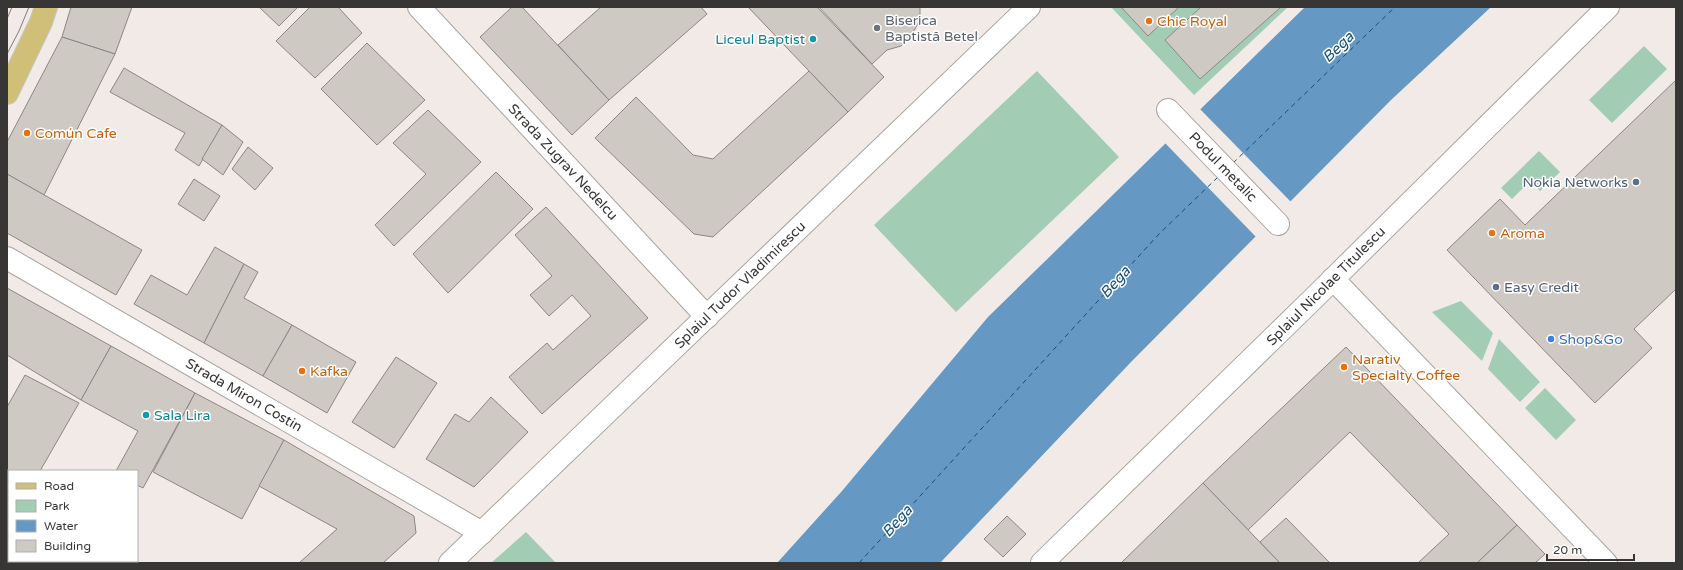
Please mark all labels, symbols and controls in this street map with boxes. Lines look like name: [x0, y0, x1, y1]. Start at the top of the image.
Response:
place label: Biserica Baptistă Betel: [885, 12, 978, 45]
place label: Chic Royal: [1157, 13, 1227, 30]
marker: Chic Royal: [1144, 16, 1154, 26]
marker: Biserica Baptistă Betel: [872, 23, 882, 33]
water label: Bega: [1319, 27, 1358, 66]
place label: Liceul Baptist: [715, 31, 806, 48]
marker: Liceul Baptist: [808, 34, 818, 44]
street label: Strada Zugrav Nedelcu: [505, 100, 621, 224]
place label: Común Cafe: [35, 125, 117, 142]
marker: Común Cafe: [22, 128, 32, 138]
street label: Podul metalic: [1185, 128, 1261, 206]
place label: Nokia Networks: [1522, 174, 1628, 191]
marker: Nokia Networks: [1631, 177, 1641, 187]
street label: Splaiul Tudor Vladimirescu: [671, 218, 809, 352]
street label: Splaiul Nicolae Titulescu: [1263, 223, 1389, 349]
place label: Aroma: [1500, 225, 1545, 242]
marker: Aroma: [1487, 228, 1497, 238]
water label: Bega: [1096, 262, 1134, 302]
place label: Easy Credit: [1504, 279, 1580, 296]
marker: Easy Credit: [1491, 282, 1501, 292]
place label: Shop&Go: [1559, 331, 1623, 348]
marker: Shop&Go: [1546, 334, 1556, 344]
place label: Narativ Specialty Coffee: [1352, 351, 1460, 384]
street label: Strada Miron Costin: [183, 355, 305, 435]
marker: Narativ Specialty Coffee: [1339, 362, 1349, 372]
place label: Kafka: [310, 363, 348, 380]
marker: Kafka: [297, 366, 307, 376]
place label: Sala Lira: [154, 407, 210, 424]
marker: Sala Lira: [141, 410, 151, 420]
legend: [8, 470, 138, 562]
text: Road: [44, 479, 74, 493]
text: Park: [44, 499, 70, 513]
water label: Bega: [878, 501, 916, 541]
text: Water: [44, 519, 79, 533]
scale bar: [1547, 536, 1634, 562]
text: Building: [44, 539, 91, 553]
text: 20 m: [1553, 543, 1582, 557]

